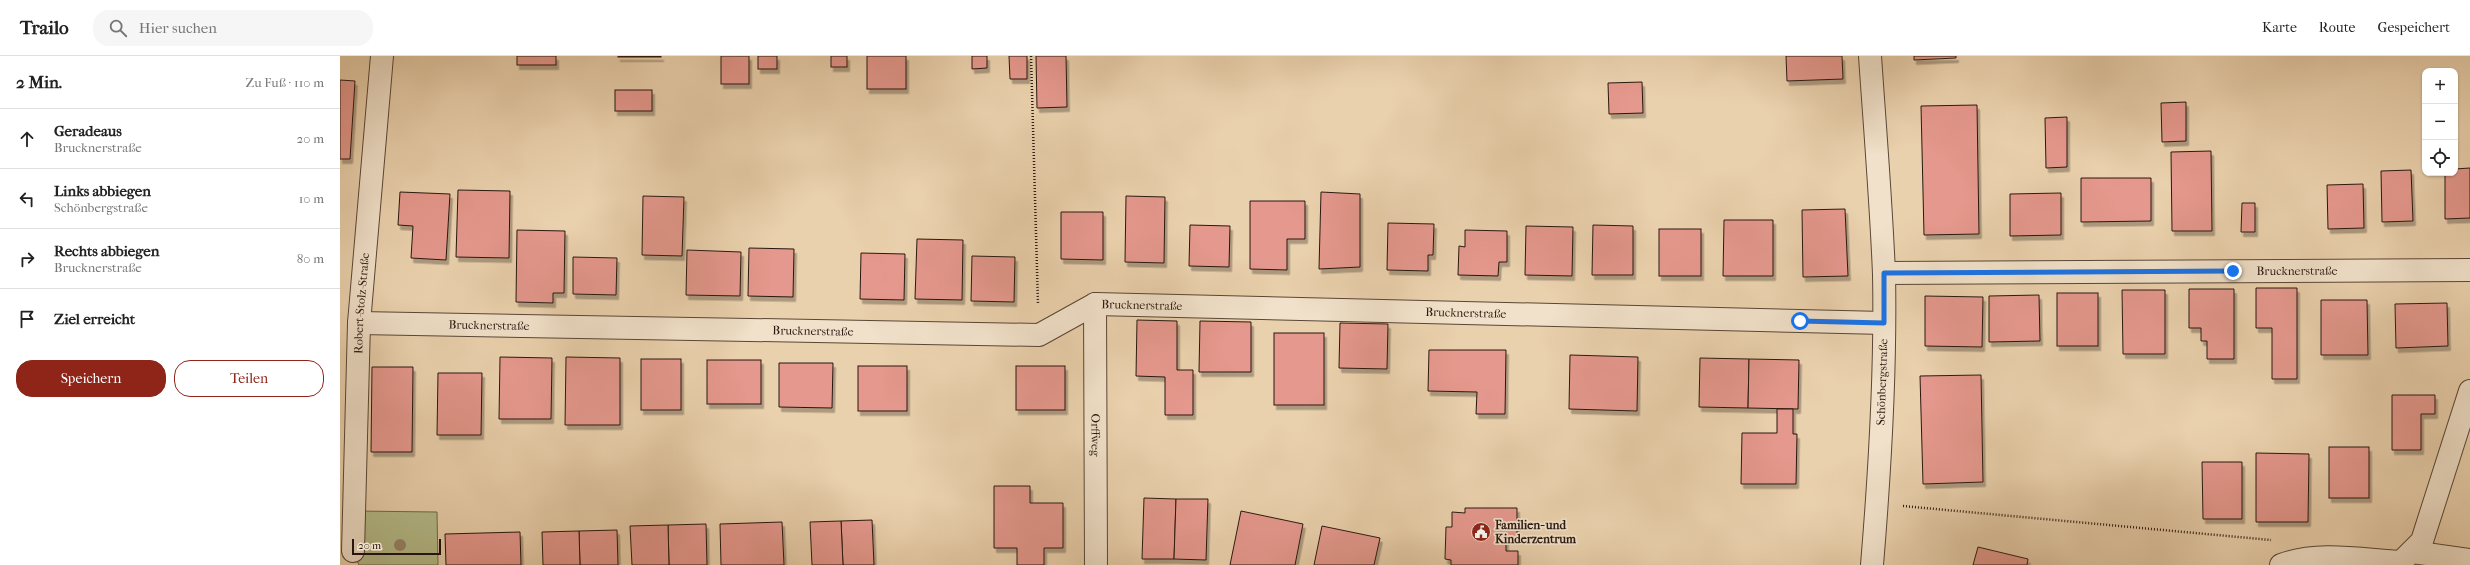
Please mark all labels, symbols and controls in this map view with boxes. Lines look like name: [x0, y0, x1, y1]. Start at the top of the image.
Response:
search box: [93, 10, 373, 46]
text: Trailo: [20, 17, 69, 39]
icon: search: [107, 17, 129, 39]
text: Hier suchen: [139, 19, 217, 37]
text: Karte: [2262, 19, 2297, 36]
text: Route: [2319, 19, 2356, 36]
text: Gespeichert: [2378, 19, 2450, 36]
map controls: [2422, 68, 2458, 176]
button: +: [2422, 68, 2458, 104]
text: 2 Min.: [16, 72, 62, 92]
text: Zu Fuß · 110 m: [245, 75, 324, 90]
button: −: [2422, 104, 2458, 140]
text: Geradeaus: [54, 122, 122, 140]
icon: ahead: [16, 128, 38, 150]
text: 20 m: [297, 131, 324, 146]
text: Brucknerstraße: [54, 140, 142, 155]
button: locate: [2422, 140, 2458, 176]
text: Links abbiegen: [54, 182, 151, 200]
icon: left: [16, 188, 38, 210]
text: 10 m: [299, 191, 324, 206]
text: Schönbergstraße: [54, 200, 148, 215]
text: Rechts abbiegen: [54, 242, 159, 260]
icon: right: [16, 248, 38, 270]
text: 80 m: [297, 251, 324, 266]
street label: Robert-Stolz-Straße: [351, 252, 372, 354]
text: Brucknerstraße: [54, 260, 142, 275]
route end: [2224, 262, 2242, 280]
street label: Brucknerstraße: [2256, 264, 2338, 278]
street label: Brucknerstraße: [1101, 297, 1183, 313]
street label: Brucknerstraße: [1425, 305, 1507, 321]
icon: arrive: [16, 308, 38, 330]
text: Ziel erreicht: [54, 310, 135, 328]
route start: [1791, 312, 1809, 330]
street label: Brucknerstraße: [448, 318, 530, 333]
street label: Brucknerstraße: [772, 323, 854, 339]
street label: Schönbergstraße: [1873, 338, 1891, 426]
button: Speichern: [16, 360, 166, 397]
button: Teilen: [174, 360, 324, 397]
street label: Orffweg: [1088, 414, 1103, 457]
place label: Familien- und Kinderzentrum: [1494, 518, 1577, 546]
public building icon: Familien- und Kinderzentrum: [1470, 521, 1492, 543]
scale bar: [352, 537, 441, 556]
text: 20 m: [358, 539, 381, 552]

